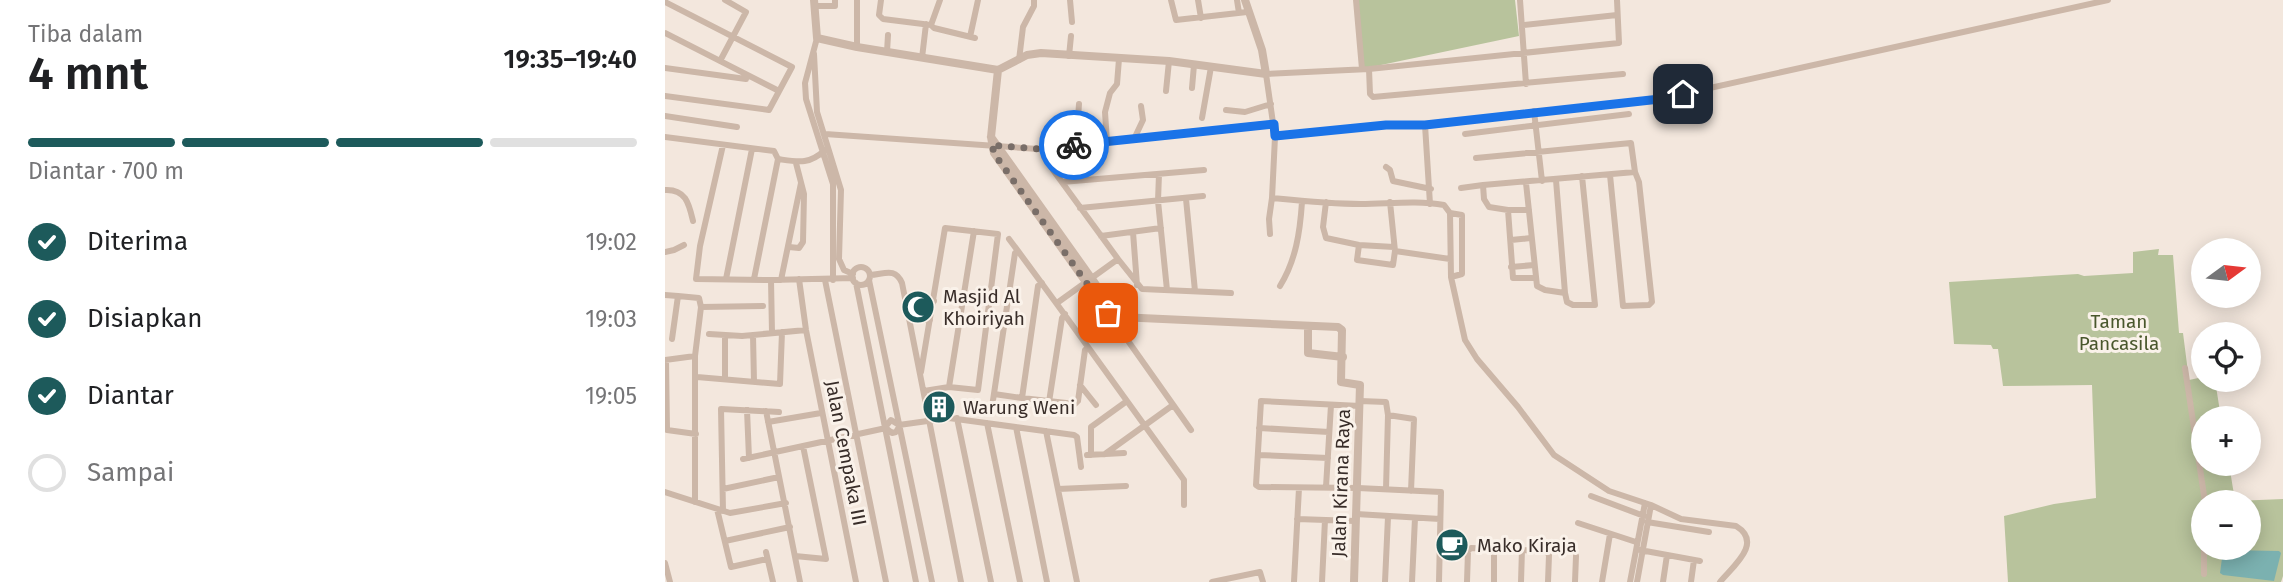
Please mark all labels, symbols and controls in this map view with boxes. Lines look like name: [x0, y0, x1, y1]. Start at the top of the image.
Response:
text: Tiba dalam: [28, 20, 143, 48]
text: 19:35–19:40: [504, 44, 637, 75]
text: 4 mnt: [28, 46, 148, 101]
pin: [1653, 64, 1713, 124]
icon: home: [1664, 75, 1702, 113]
courier: [1039, 110, 1109, 180]
icon: bike: [1055, 126, 1093, 164]
text: Diantar · 700 m: [28, 157, 184, 185]
icon: check: [28, 223, 66, 261]
text: Diterima: [87, 226, 188, 257]
text: 19:02: [586, 228, 637, 256]
north arrow: [2191, 238, 2261, 308]
map controls: [2191, 238, 2261, 560]
pin: [1078, 283, 1138, 343]
place label: Masjid Al Khoiriyah: [943, 285, 1025, 330]
mosque icon: Masjid Al Khoiriyah: [899, 288, 937, 326]
icon: bag: [1089, 294, 1127, 332]
icon: check: [28, 300, 66, 338]
text: Disiapkan: [87, 303, 202, 334]
text: 19:03: [585, 305, 637, 333]
park label: Taman Pancasila: [2079, 310, 2159, 355]
button: locate: [2191, 322, 2261, 392]
icon: check: [28, 377, 66, 415]
street label: Jalan Cempaka III: [821, 378, 871, 528]
text: Diantar: [87, 380, 174, 411]
text: 19:05: [585, 382, 637, 410]
building icon: Warung Weni: [920, 388, 958, 426]
place label: Warung Weni: [963, 396, 1075, 419]
button: +: [2191, 406, 2261, 476]
street label: Jalan Kirana Raya: [1327, 408, 1355, 558]
text: Sampai: [87, 457, 174, 488]
button: −: [2191, 490, 2261, 560]
cafe icon: Mako Kiraja: [1433, 526, 1471, 564]
place label: Mako Kiraja: [1477, 534, 1577, 557]

